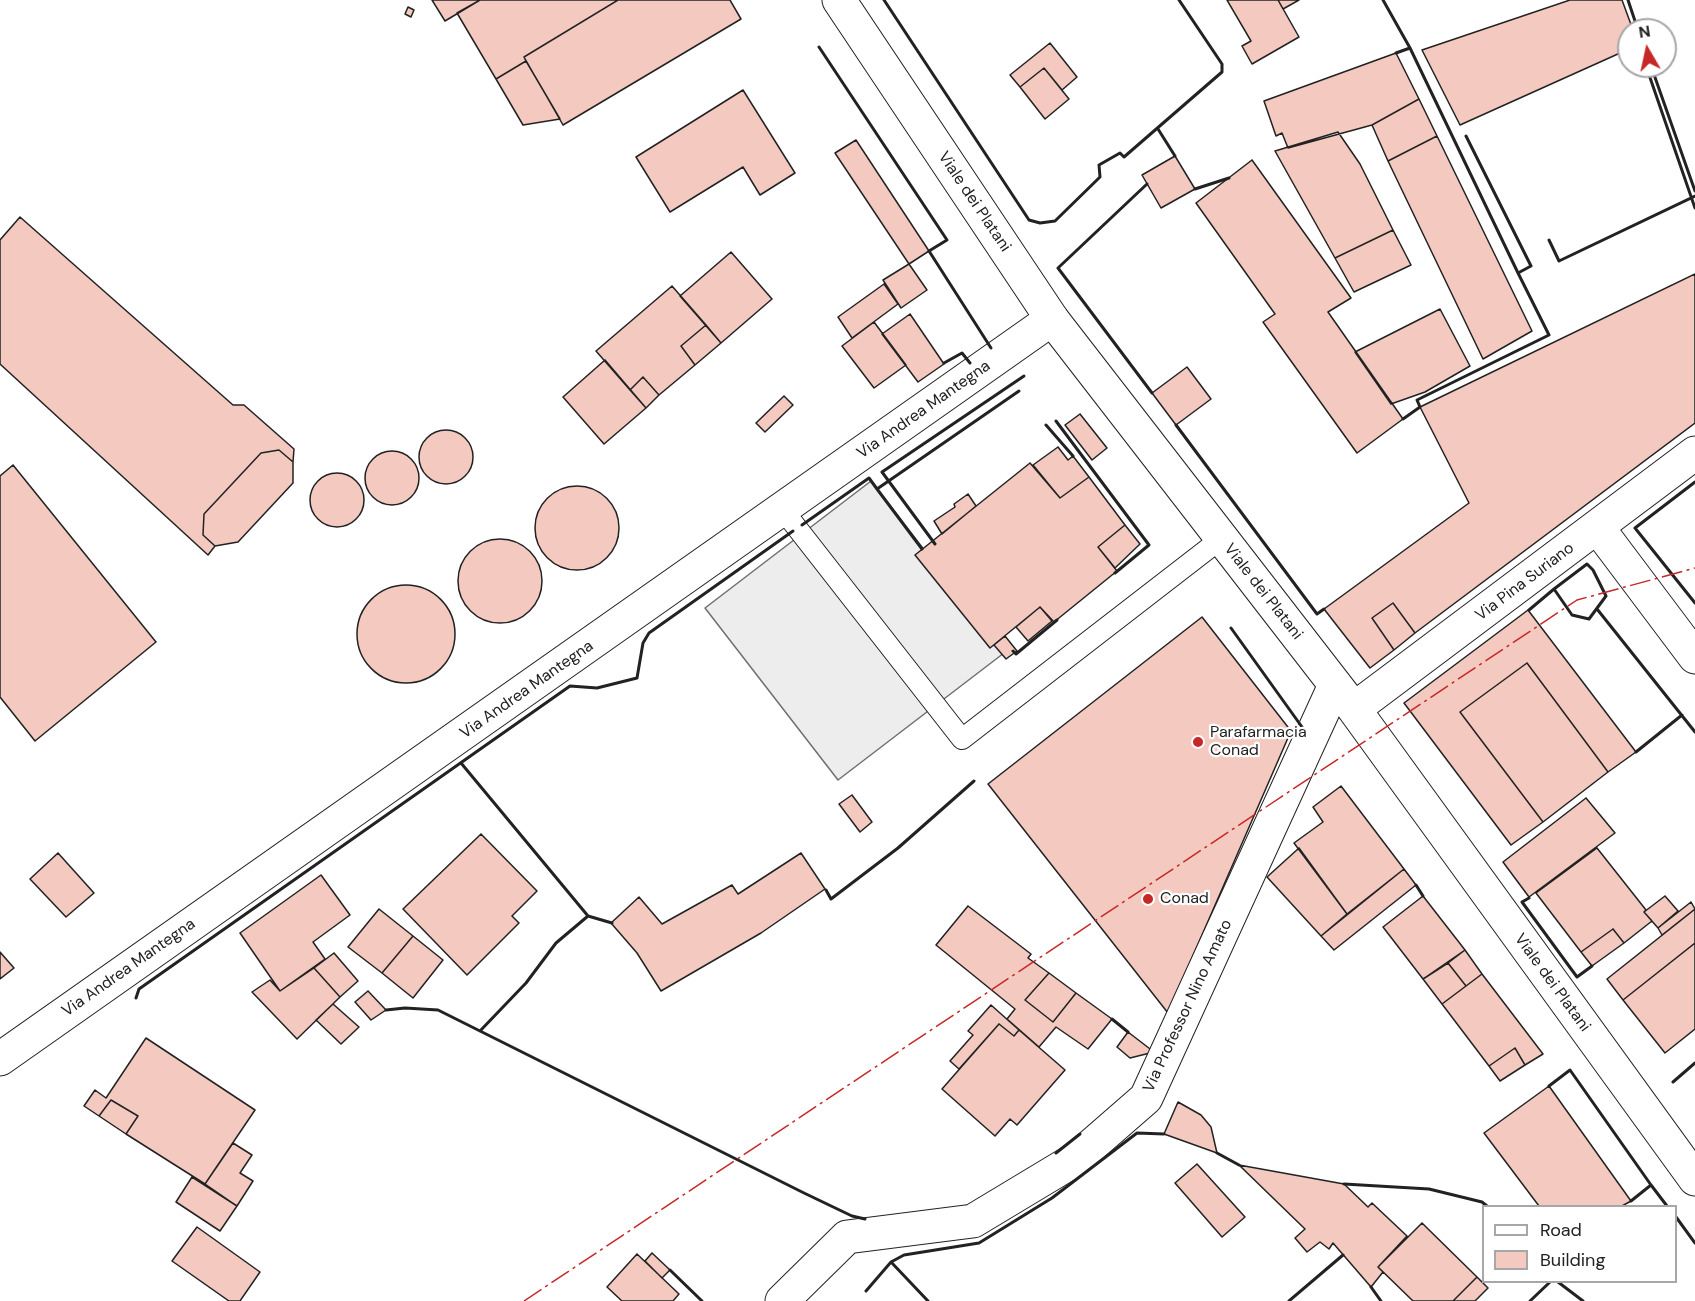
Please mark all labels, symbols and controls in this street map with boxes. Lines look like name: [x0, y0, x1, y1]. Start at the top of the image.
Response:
north arrow: [1617, 18, 1677, 78]
text: N: [1637, 20, 1652, 43]
street label: Viale dei Platani: [933, 148, 1015, 256]
street label: Via Andrea Mantegna: [854, 357, 994, 463]
street label: Via Pina Suriano: [1472, 539, 1578, 625]
street label: Viale dei Platani: [1220, 540, 1306, 644]
street label: Via Andrea Mantegna: [457, 637, 597, 743]
place label: Parafarmacia Conad: [1210, 723, 1307, 761]
marker: Parafarmacia Conad: [1191, 735, 1205, 749]
place label: Conad: [1160, 889, 1209, 909]
marker: Conad: [1141, 892, 1155, 906]
street label: Via Andrea Mantegna: [59, 915, 199, 1021]
street label: Via Professor Nino Amato: [1139, 917, 1237, 1095]
street label: Viale dei Platani: [1510, 930, 1594, 1036]
legend: [1482, 1205, 1677, 1283]
text: Road: [1540, 1218, 1582, 1242]
text: Building: [1540, 1248, 1605, 1272]

